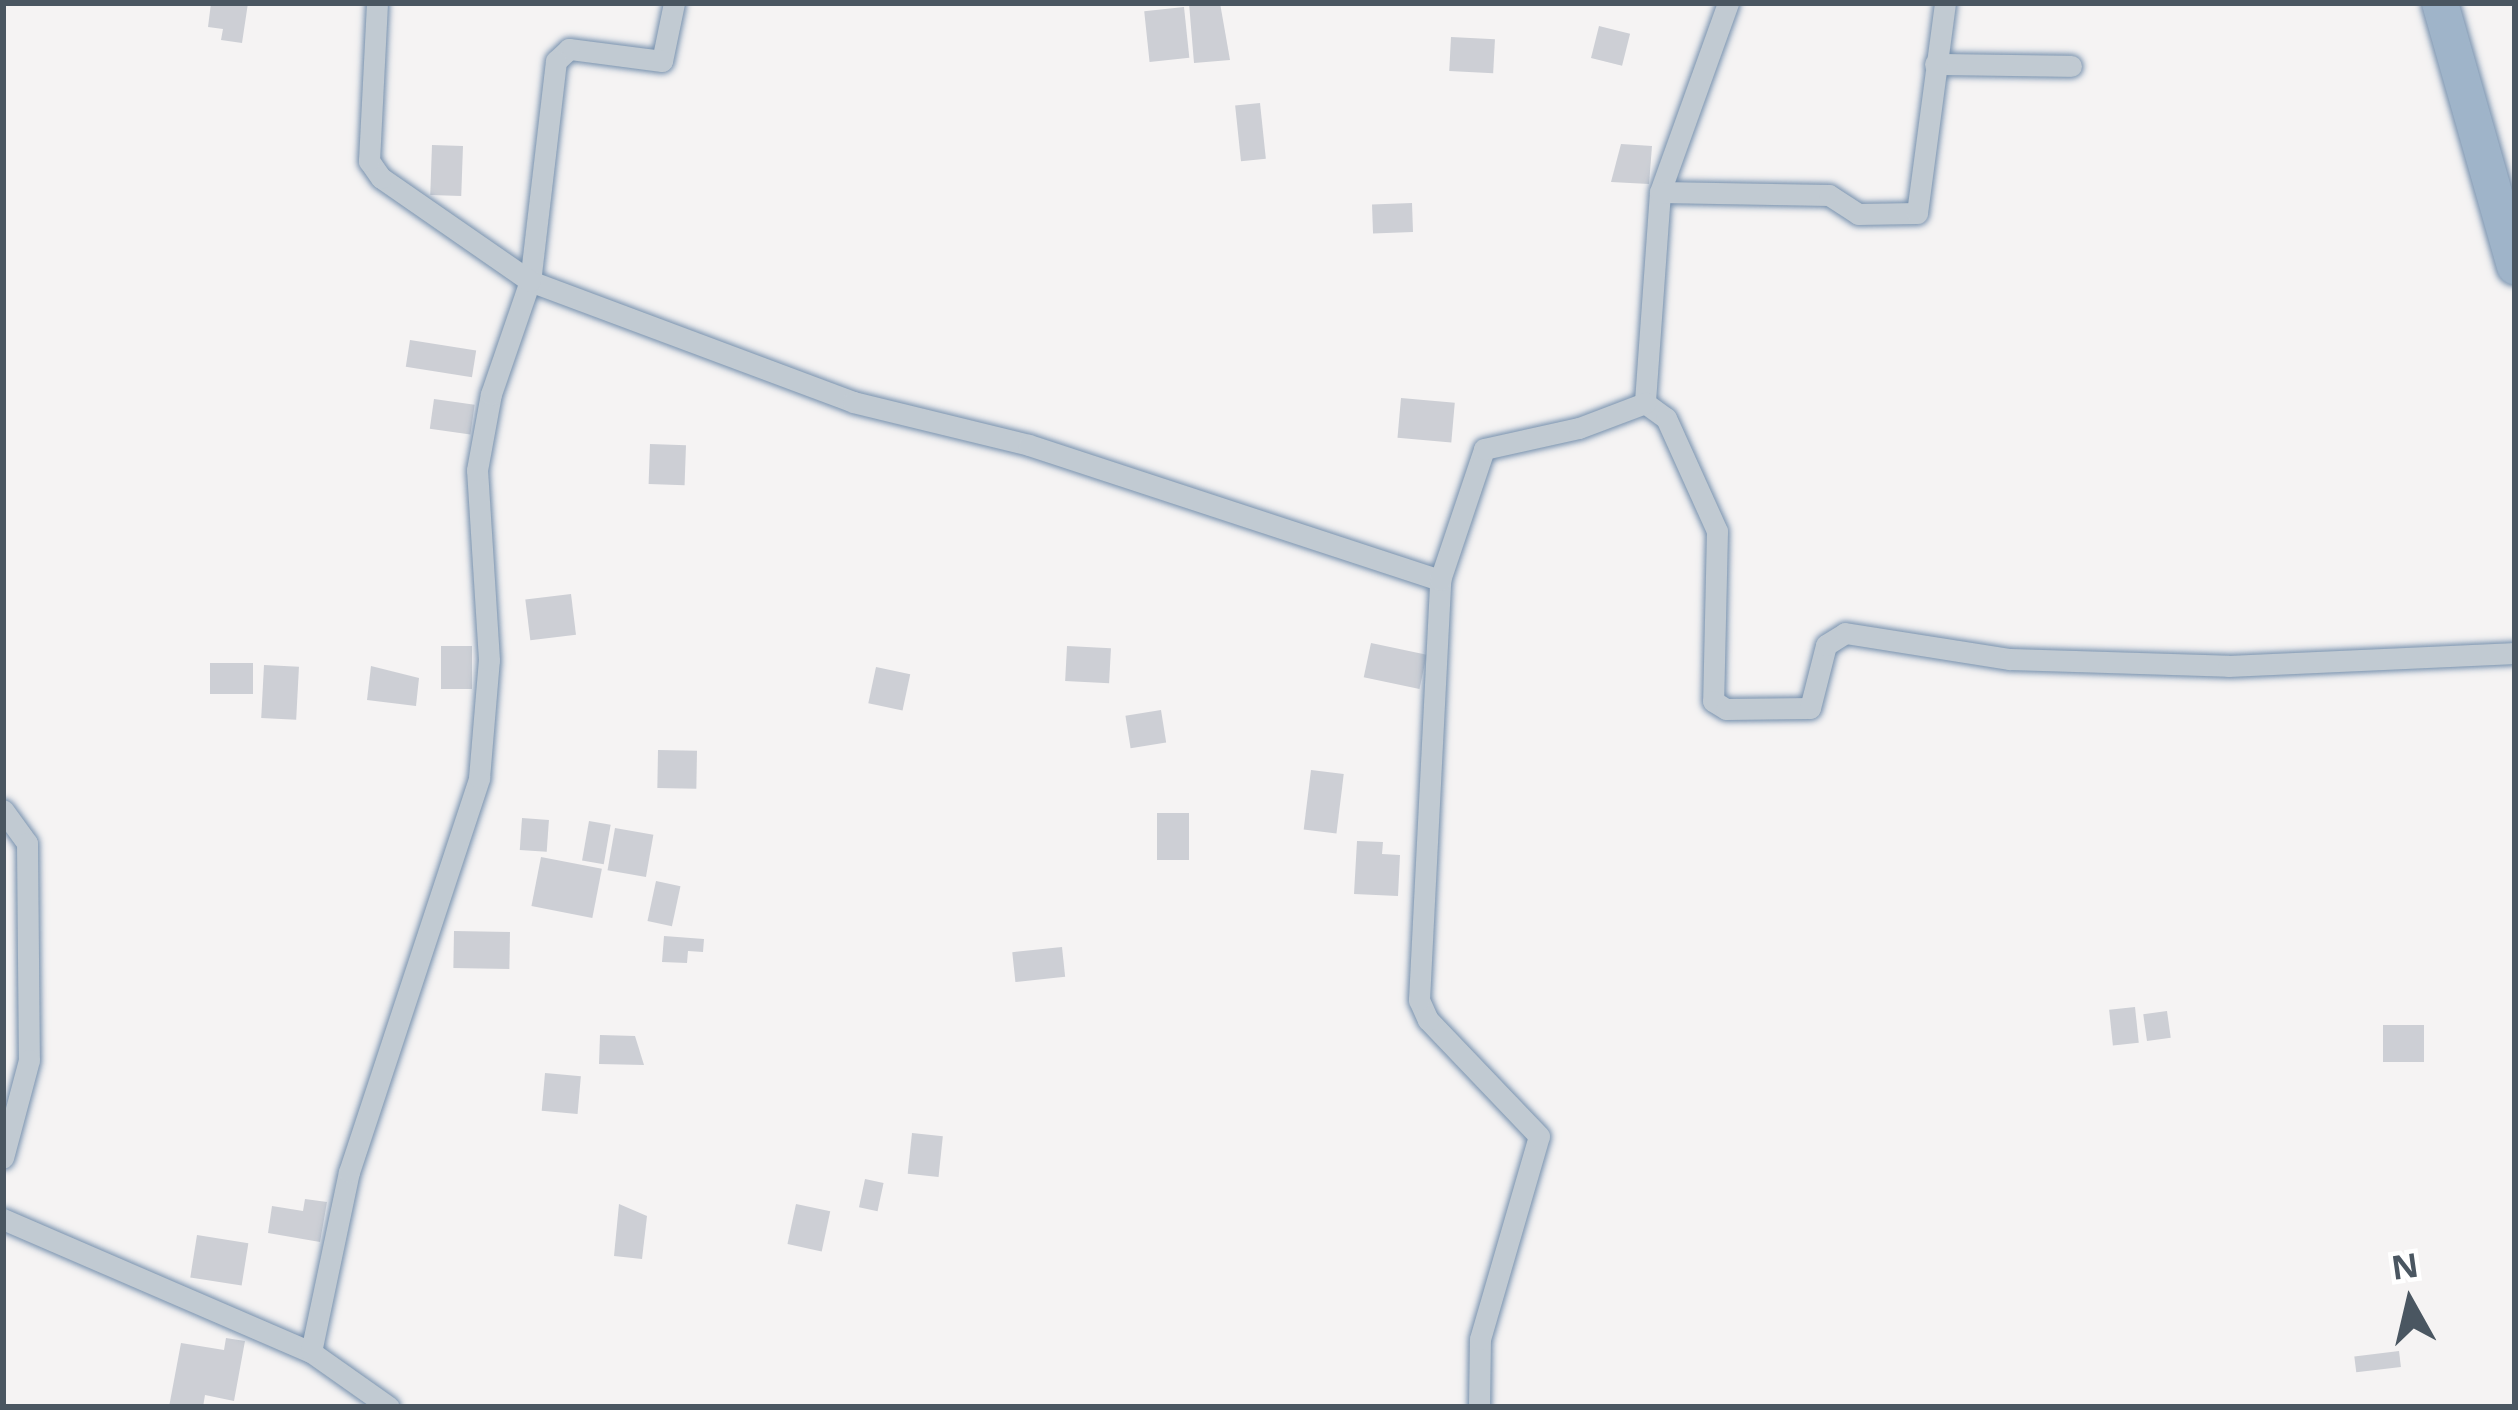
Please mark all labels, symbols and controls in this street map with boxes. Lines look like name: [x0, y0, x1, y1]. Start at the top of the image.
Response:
north arrow: [2350, 1242, 2470, 1362]
text: N: [2388, 1242, 2421, 1290]

